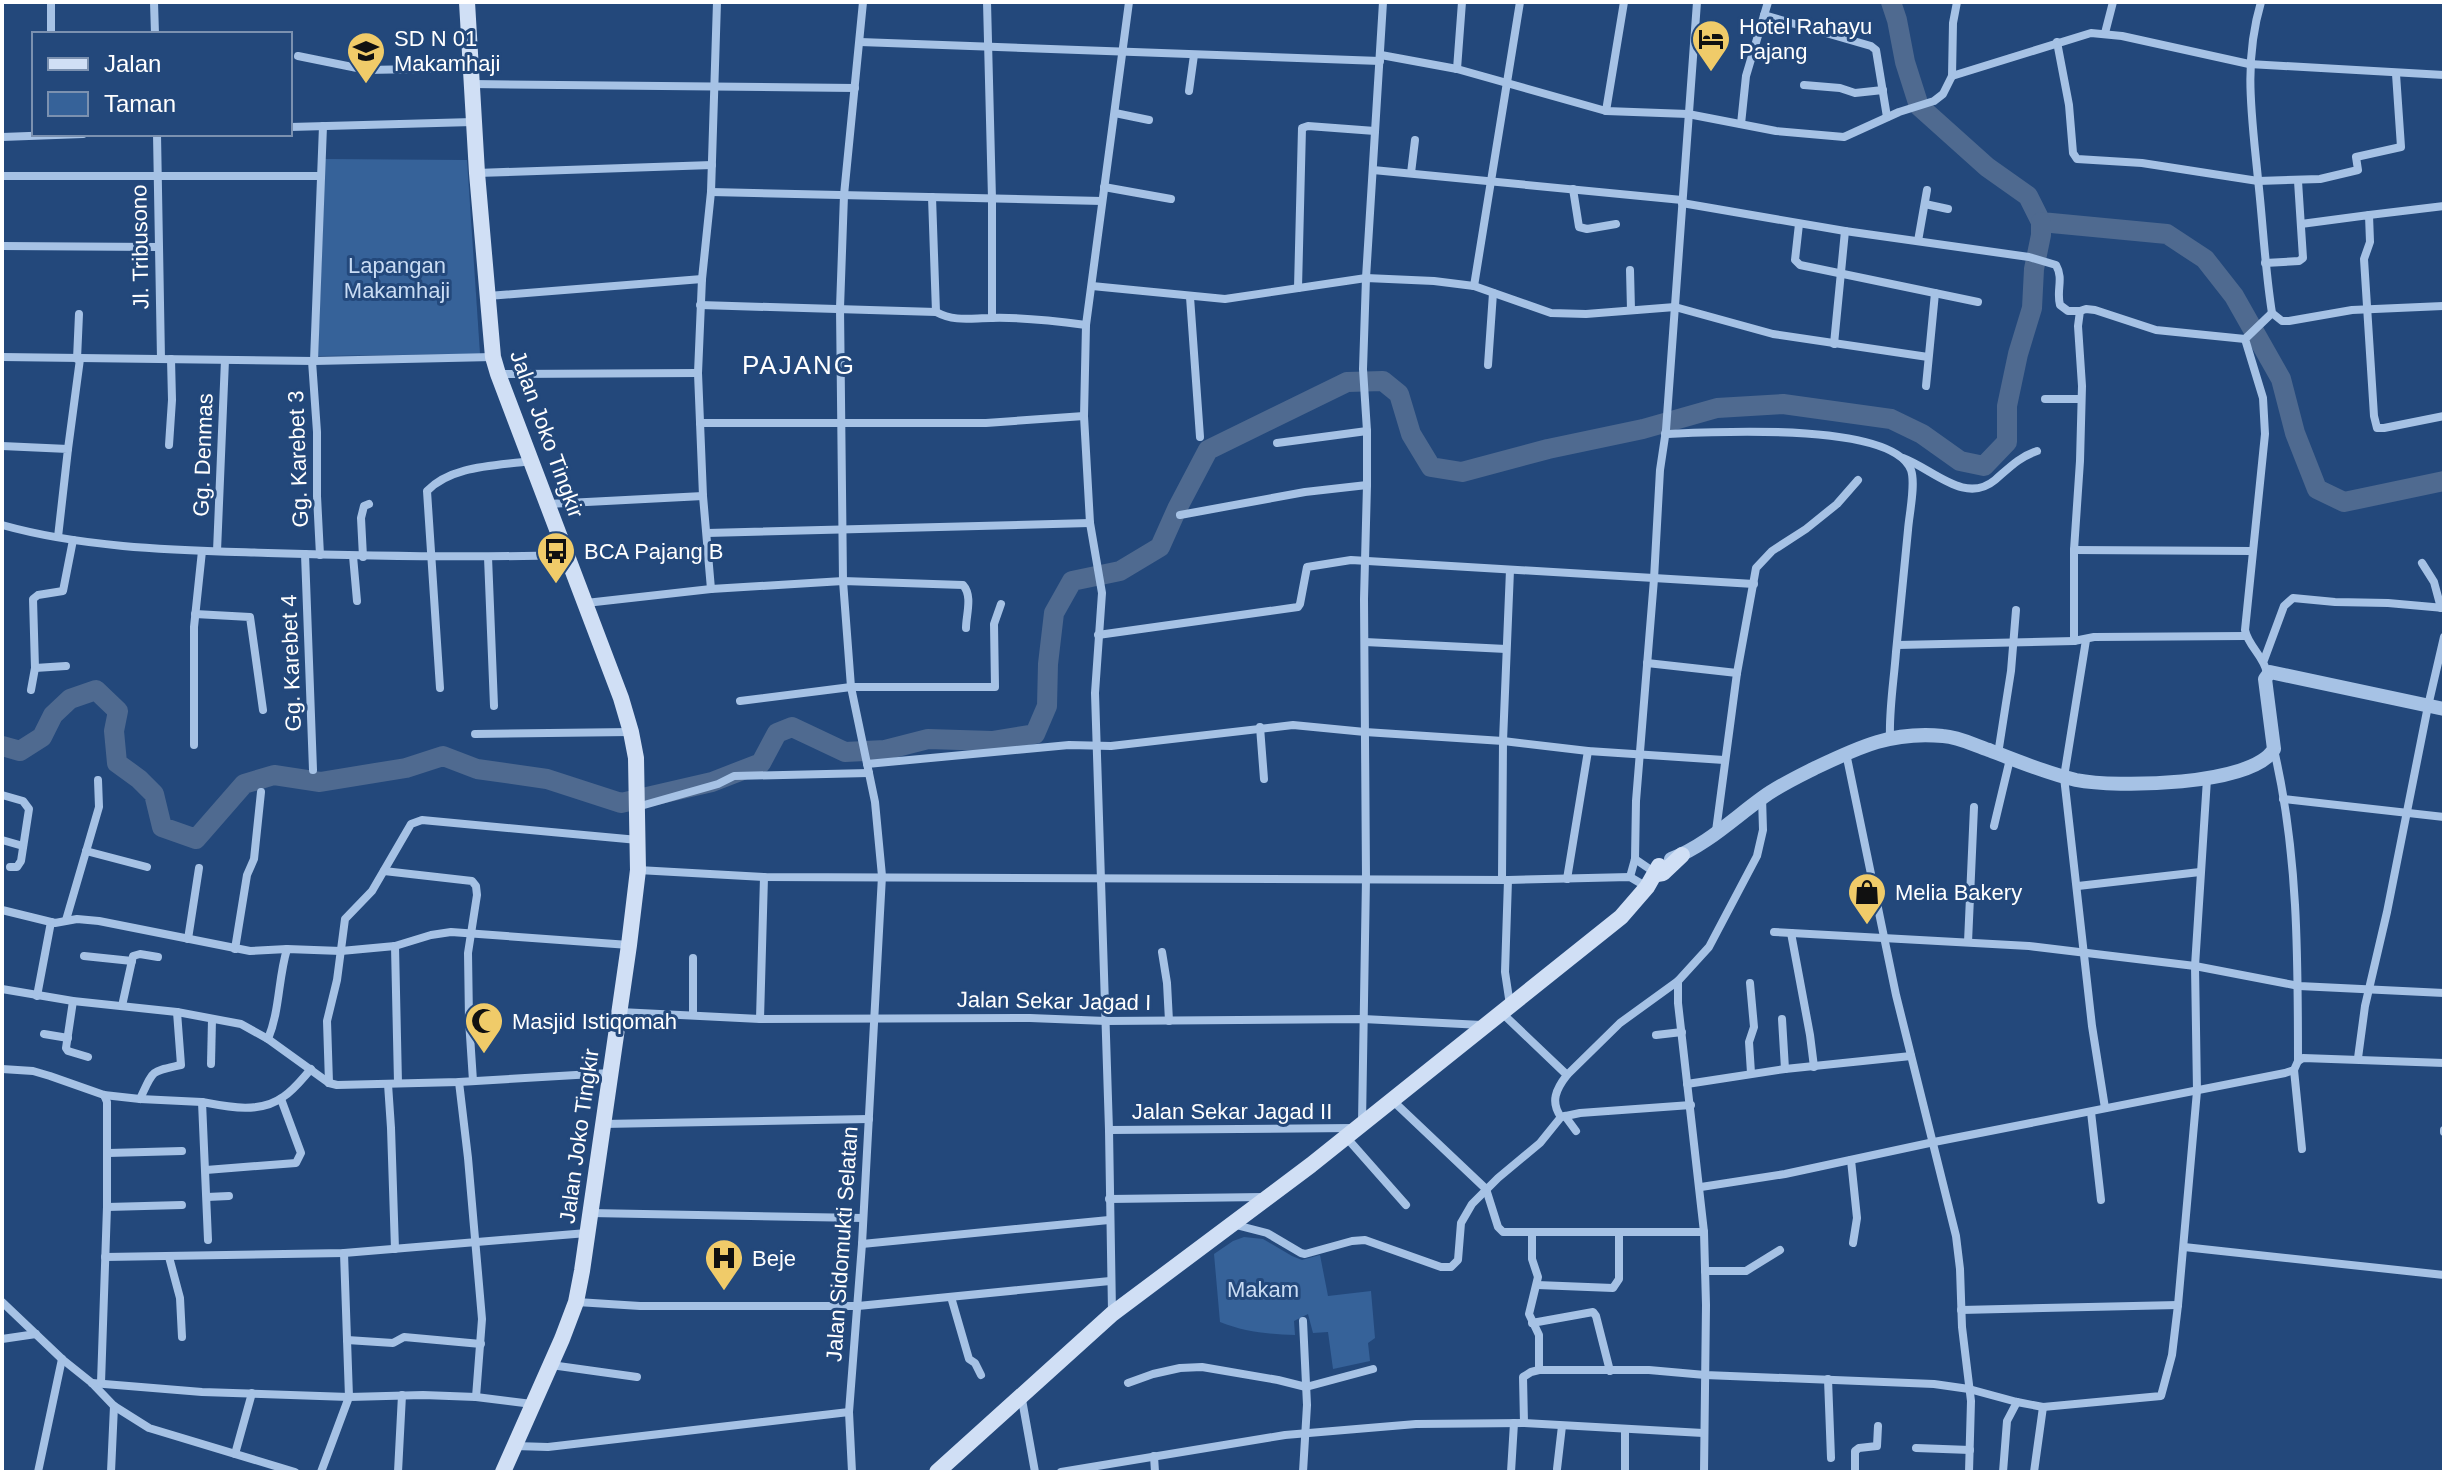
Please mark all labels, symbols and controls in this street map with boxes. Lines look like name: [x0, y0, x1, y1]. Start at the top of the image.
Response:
place label: Hotel Rahayu Pajang: [1739, 14, 1872, 64]
hotel icon: Hotel Rahayu Pajang: [1690, 18, 1732, 73]
place label: SD N 01 Makamhaji: [394, 26, 500, 76]
school or university icon: SD N 01 Makamhaji: [345, 30, 387, 85]
legend: [32, 32, 292, 136]
text: Jalan: [104, 50, 161, 77]
text: Taman: [104, 90, 176, 117]
street label: Jl. Tribusono: [126, 184, 154, 310]
park label: Lapangan Makamhaji: [344, 253, 450, 303]
street label: Jalan Joko Tingkir: [505, 347, 589, 521]
district label: PAJANG: [742, 350, 856, 380]
street label: Gg. Karebet 3: [283, 390, 313, 528]
street label: Gg. Denmas: [188, 393, 218, 517]
bus stop icon: BCA Pajang B: [535, 530, 577, 585]
place label: BCA Pajang B: [584, 539, 723, 564]
street label: Gg. Karebet 4: [276, 594, 306, 732]
shop icon: Melia Bakery: [1846, 871, 1888, 926]
place label: Melia Bakery: [1895, 880, 2022, 905]
street label: Jalan Sekar Jagad I: [957, 987, 1151, 1015]
mosque icon: Masjid Istiqomah: [463, 1000, 505, 1055]
place label: Masjid Istiqomah: [512, 1009, 677, 1034]
street label: Jalan Joko Tingkir: [554, 1047, 604, 1225]
street label: Jalan Sekar Jagad II: [1132, 1099, 1332, 1124]
street label: Jalan Sidomukti Selatan: [821, 1125, 863, 1363]
hospital icon: Beje: [703, 1237, 745, 1292]
place label: Beje: [752, 1246, 796, 1271]
park label: Makam: [1227, 1277, 1299, 1302]

